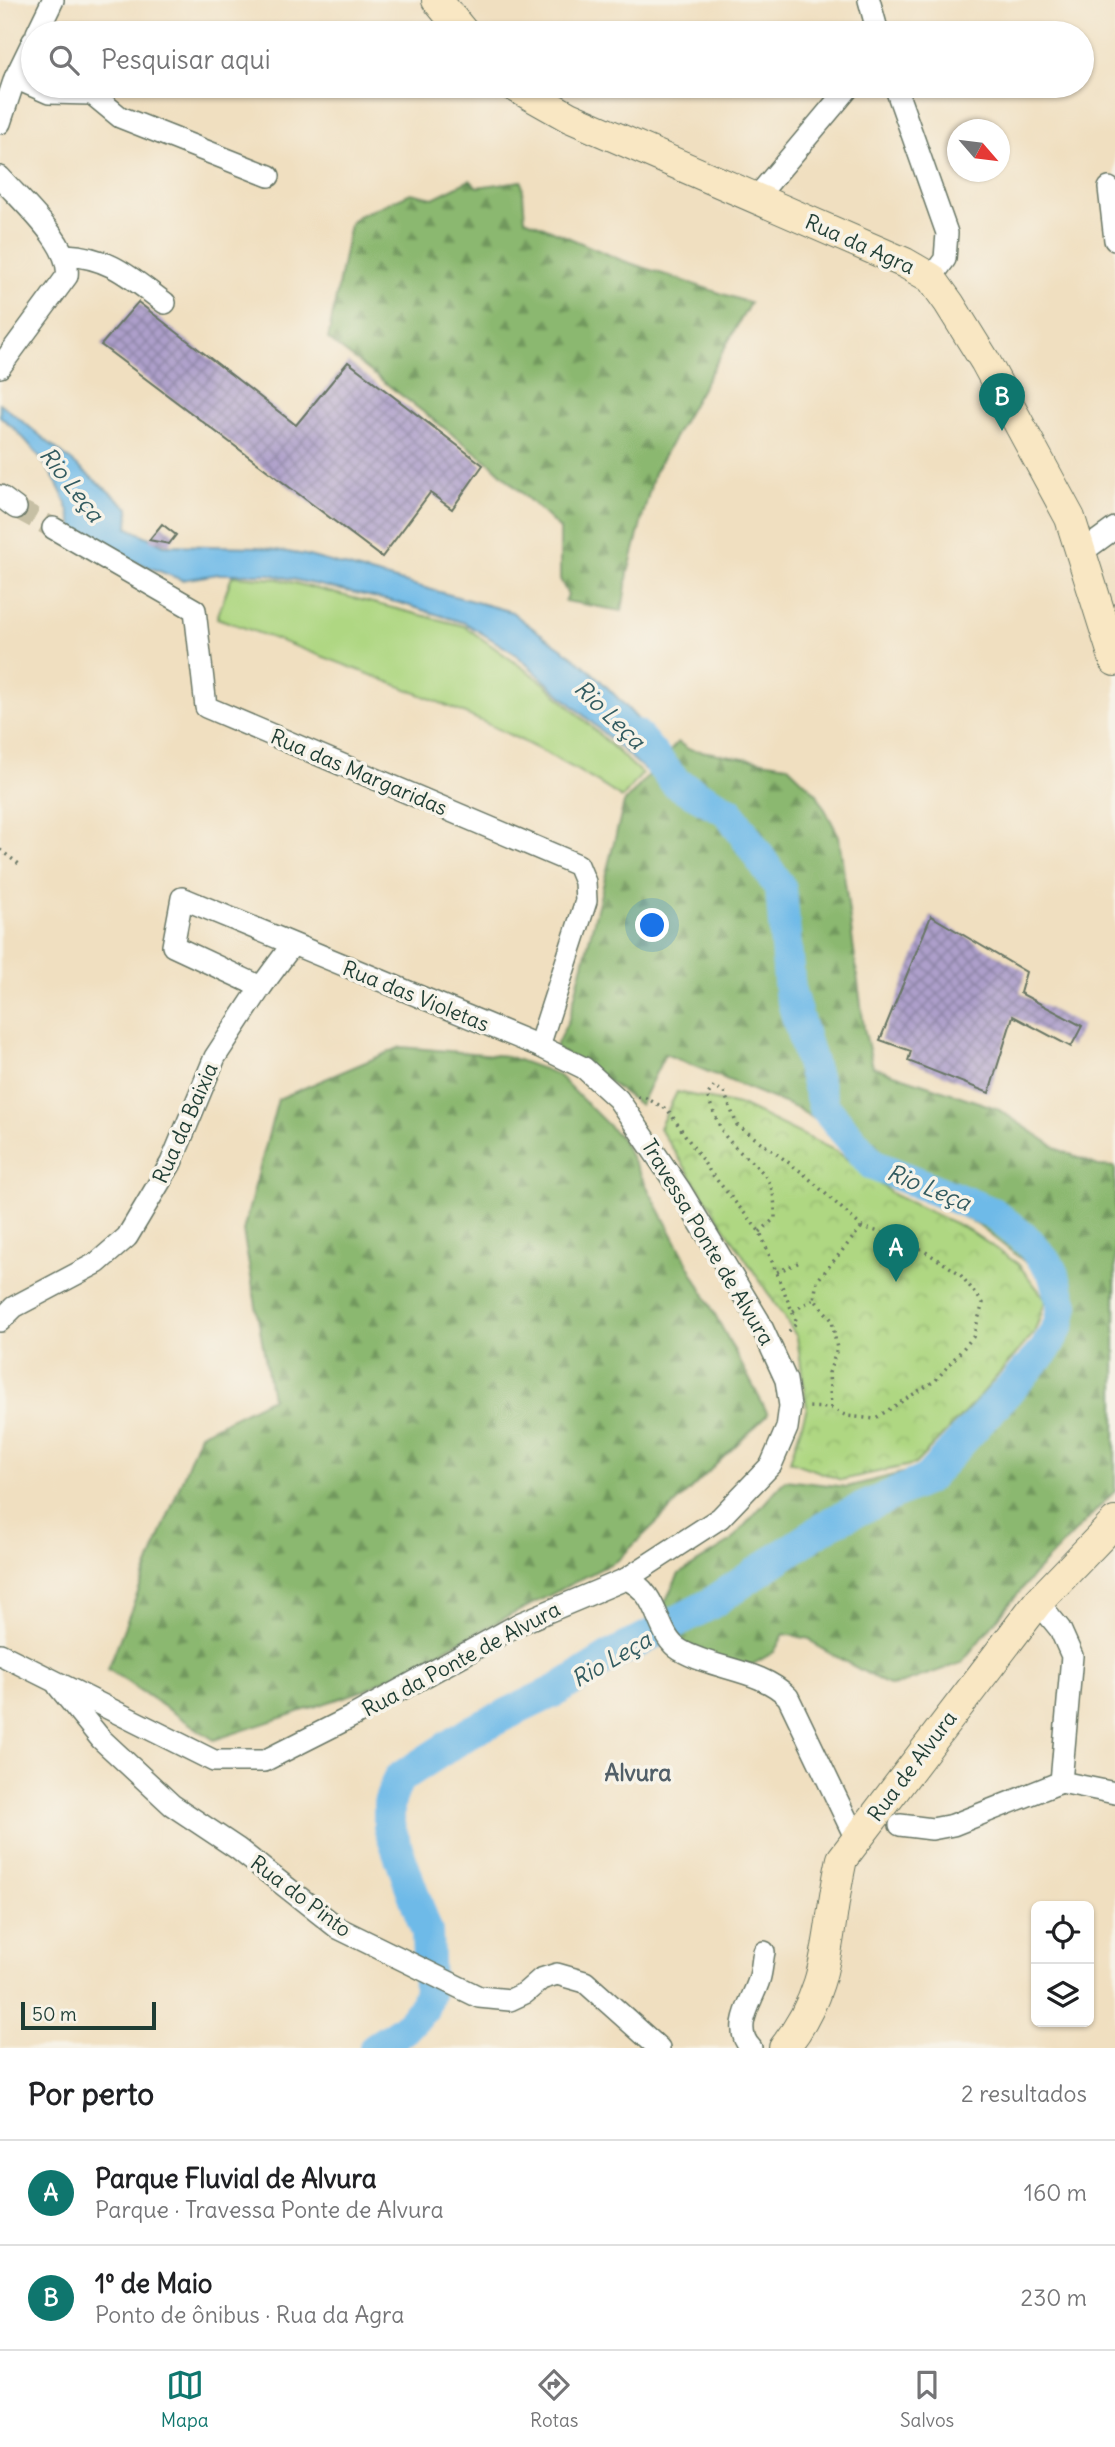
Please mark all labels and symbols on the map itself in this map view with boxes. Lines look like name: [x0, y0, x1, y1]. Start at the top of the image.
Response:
north arrow: [947, 119, 1010, 182]
street label: Rua da Agra: [801, 208, 919, 280]
pin: B: [979, 373, 1025, 431]
water label: Rio Leça: [34, 441, 111, 529]
water label: Rio Leça: [569, 673, 653, 756]
street label: Rua das Margaridas: [267, 723, 451, 821]
your location: [635, 908, 669, 942]
street label: Rua das Violetas: [339, 954, 493, 1038]
street label: Rua da Baixia: [146, 1058, 224, 1188]
street label: Travessa Ponte de Alvura: [636, 1134, 780, 1350]
water label: Rio Leça: [883, 1157, 977, 1217]
pin: A: [873, 1224, 919, 1282]
street label: Rua da Ponte de Alvura: [357, 1595, 565, 1723]
water label: Rio Leça: [566, 1624, 658, 1693]
street label: Rua de Alvura: [862, 1705, 962, 1827]
district label: Alvura: [605, 1758, 671, 1787]
street label: Rua do Pinto: [245, 1849, 357, 1943]
scale bar: [21, 1999, 156, 2031]

